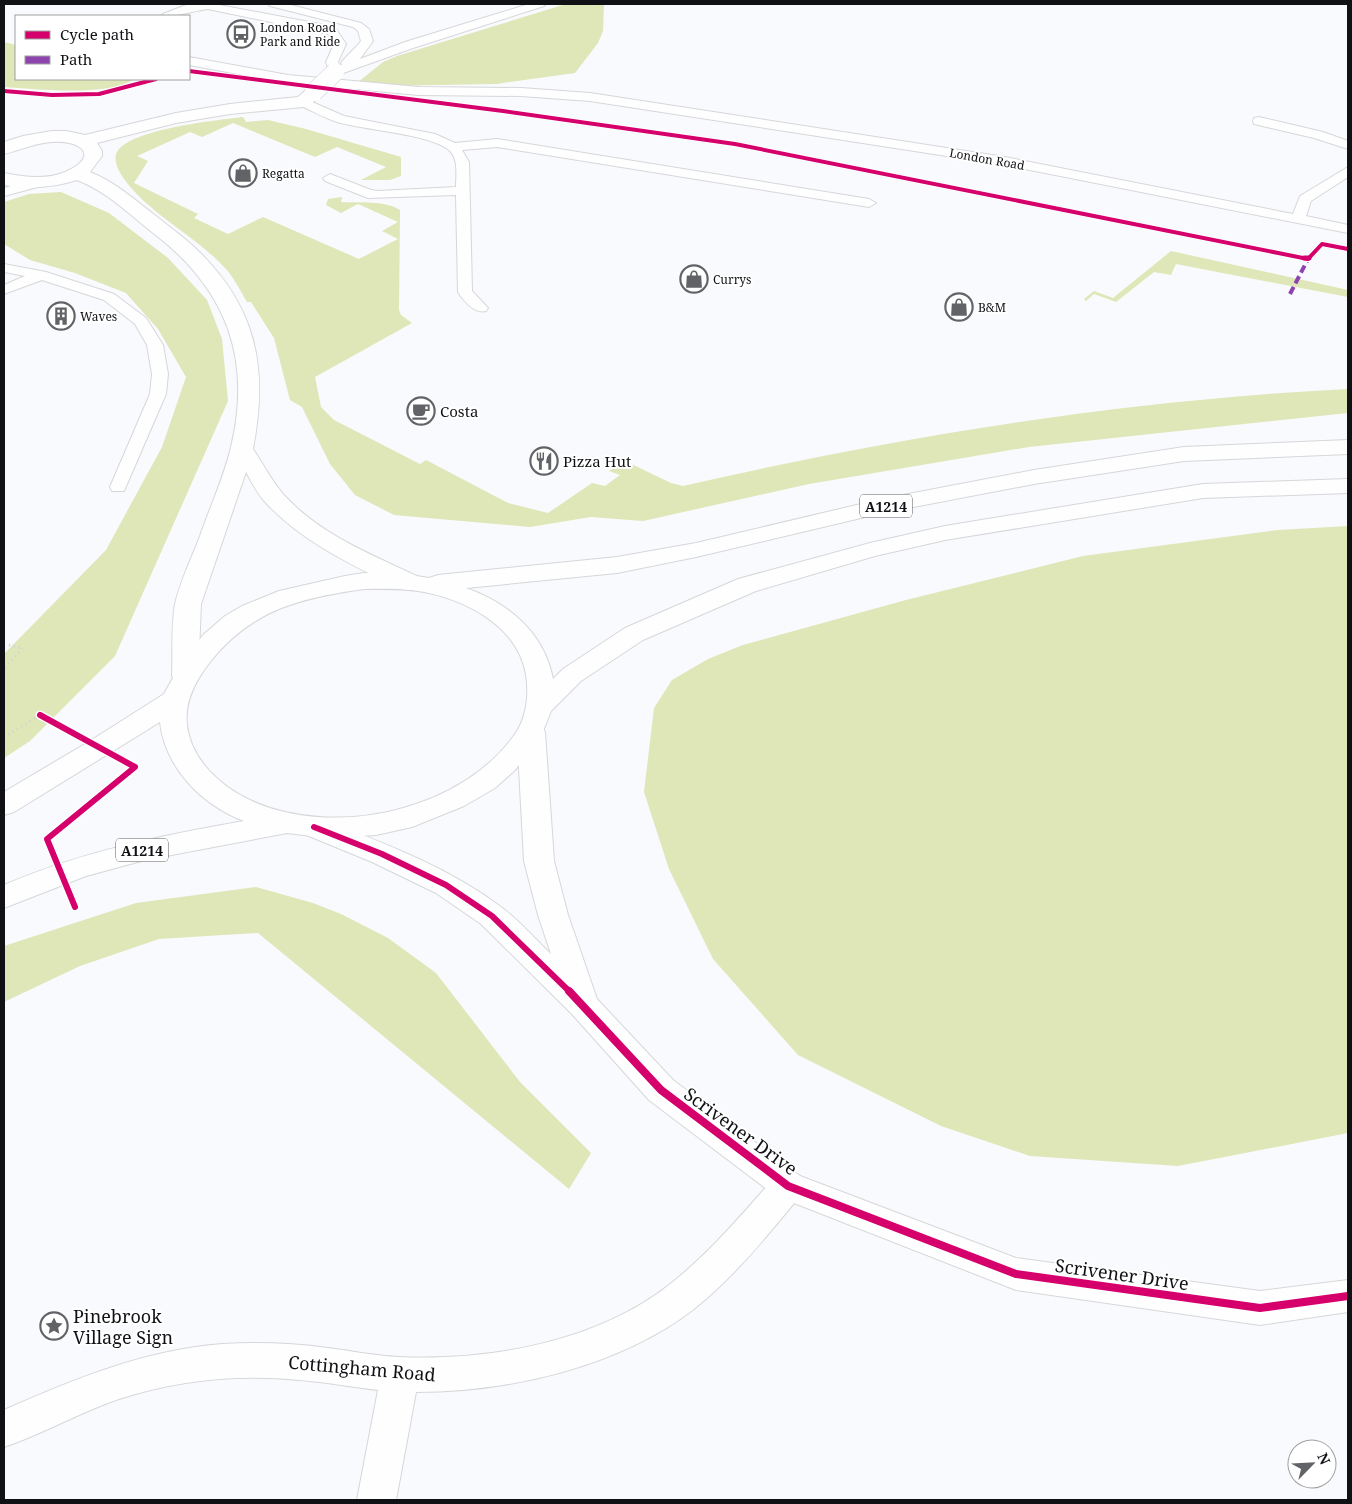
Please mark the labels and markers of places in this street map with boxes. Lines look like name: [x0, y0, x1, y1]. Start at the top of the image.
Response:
bus stop icon: London Road Park and Ride: [226, 19, 256, 49]
place label: London Road Park and Ride: [260, 19, 340, 50]
shop icon: Regatta: [228, 158, 258, 188]
place label: Regatta: [262, 165, 305, 182]
shop icon: Currys: [679, 264, 709, 294]
place label: Currys: [713, 271, 751, 288]
shop icon: B&M: [944, 292, 974, 322]
place label: B&M: [978, 299, 1006, 316]
building icon: Waves: [46, 301, 76, 331]
place label: Waves: [80, 308, 117, 325]
cafe icon: Costa: [406, 396, 436, 426]
place label: Costa: [440, 401, 478, 421]
restaurant icon: Pizza Hut: [529, 446, 559, 476]
place label: Pizza Hut: [563, 451, 631, 471]
place label: Pinebrook Village Sign: [73, 1304, 173, 1349]
place icon: Pinebrook Village Sign: [39, 1311, 69, 1341]

